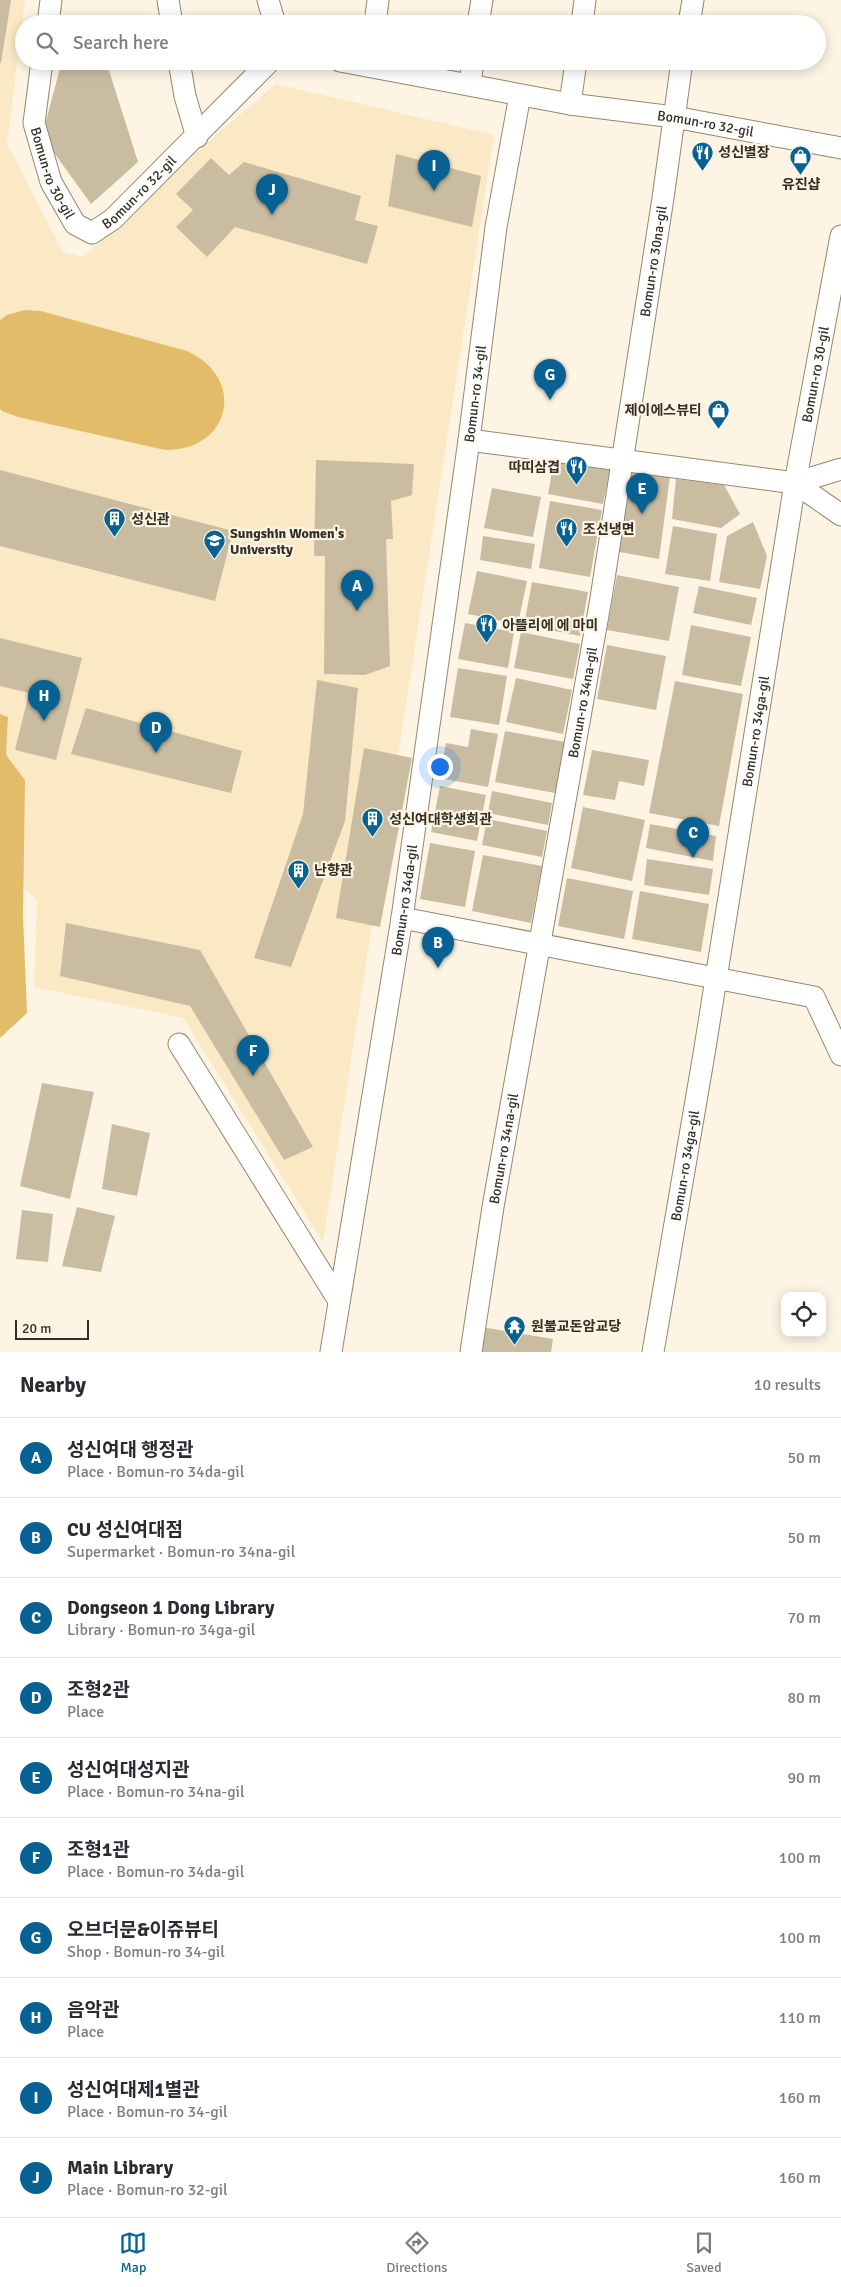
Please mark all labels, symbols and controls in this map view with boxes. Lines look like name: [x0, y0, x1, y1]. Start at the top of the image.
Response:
search box: [15, 15, 826, 70]
icon: search: [33, 29, 61, 57]
text: Search here: [73, 31, 169, 55]
street label: Bomun-ro 32-gil: [656, 106, 755, 140]
street label: Bomun-ro 30-gil: [27, 125, 79, 222]
restaurant icon: 성신별장: [690, 140, 714, 171]
place label: 성신별장: [718, 144, 770, 161]
shop icon: 유진샵: [789, 144, 813, 175]
pin: I: [418, 150, 450, 191]
street label: Bomun-ro 32-gil: [99, 152, 180, 233]
pin: J: [256, 174, 288, 215]
place label: 유진샵: [782, 176, 820, 193]
street label: Bomun-ro 30na-gil: [636, 204, 670, 318]
street label: Bomun-ro 30-gil: [798, 325, 833, 424]
street label: Bomun-ro 34-gil: [460, 344, 489, 443]
pin: G: [534, 359, 566, 400]
shop icon: 제이에스뷰티: [706, 398, 730, 429]
place label: 제이에스뷰티: [625, 402, 702, 419]
restaurant icon: 따띠삼겹: [564, 455, 588, 486]
place label: 따띠삼겹: [508, 459, 560, 476]
pin: E: [626, 473, 658, 514]
building icon: 성신관: [103, 507, 127, 538]
place label: 성신관: [131, 511, 170, 528]
restaurant icon: 조선냉면: [555, 517, 579, 548]
place label: 조선냉면: [583, 521, 635, 538]
place label: Sungshin Women's University: [230, 525, 344, 558]
school or university icon: Sungshin Women's University: [202, 529, 226, 560]
pin: A: [341, 570, 373, 611]
restaurant icon: 아뜰리에 에 마미: [474, 613, 498, 644]
place label: 아뜰리에 에 마미: [502, 617, 598, 634]
street label: Bomun-ro 34na-gil: [564, 646, 601, 759]
street label: Bomun-ro 34ga-gil: [738, 675, 773, 788]
pin: H: [28, 680, 60, 721]
pin: D: [140, 712, 172, 753]
your location: [427, 754, 453, 780]
building icon: 성신여대학생회관: [361, 807, 385, 838]
place label: 성신여대학생회관: [389, 811, 492, 828]
pin: C: [677, 817, 709, 858]
street label: Bomun-ro 34da-gil: [387, 843, 421, 957]
building icon: 난향관: [286, 858, 310, 889]
place label: 난향관: [314, 862, 353, 879]
pin: B: [422, 927, 454, 968]
pin: F: [237, 1035, 269, 1076]
street label: Bomun-ro 34na-gil: [485, 1092, 522, 1205]
street label: Bomun-ro 34ga-gil: [667, 1109, 703, 1222]
map controls: [781, 1292, 826, 1337]
button: locate: [781, 1292, 826, 1337]
temple icon: 원불교돈암교당: [503, 1314, 527, 1345]
scale bar: [15, 1317, 89, 1340]
place label: 원불교돈암교당: [531, 1318, 621, 1335]
text: 20 m: [22, 1320, 51, 1337]
text: Nearby: [20, 1372, 86, 1398]
text: 10 results: [754, 1375, 821, 1395]
text: 성신여대 행정관: [67, 1438, 194, 1462]
text: A: [31, 1448, 41, 1468]
text: 50 m: [787, 1448, 821, 1468]
text: Place · Bomun-ro 34da-gil: [67, 1462, 244, 1482]
text: CU 성신여대점: [67, 1518, 183, 1542]
text: B: [31, 1528, 41, 1548]
text: 50 m: [787, 1528, 821, 1548]
text: Supermarket · Bomun-ro 34na-gil: [67, 1542, 295, 1562]
text: Dongseon 1 Dong Library: [67, 1596, 275, 1620]
text: C: [31, 1608, 41, 1628]
text: 70 m: [787, 1608, 821, 1628]
text: Library · Bomun-ro 34ga-gil: [67, 1620, 256, 1640]
text: 조형2관: [67, 1678, 130, 1702]
text: D: [31, 1688, 41, 1708]
text: 80 m: [787, 1688, 821, 1708]
text: Place: [67, 1702, 104, 1722]
text: 성신여대성지관: [67, 1758, 189, 1782]
text: E: [31, 1768, 41, 1788]
text: 90 m: [787, 1768, 821, 1788]
text: Place · Bomun-ro 34na-gil: [67, 1782, 245, 1802]
text: 조형1관: [67, 1838, 130, 1862]
text: F: [32, 1848, 40, 1868]
text: 100 m: [779, 1848, 821, 1868]
text: Place · Bomun-ro 34da-gil: [67, 1862, 244, 1882]
text: 오브더문&이쥬뷰티: [67, 1918, 219, 1942]
text: G: [31, 1928, 41, 1948]
text: 100 m: [779, 1928, 821, 1948]
text: Shop · Bomun-ro 34-gil: [67, 1942, 225, 1962]
text: 음악관: [67, 1998, 119, 2022]
text: H: [31, 2008, 41, 2028]
text: 110 m: [779, 2008, 821, 2028]
text: Place: [67, 2022, 104, 2042]
text: 성신여대제1별관: [67, 2078, 200, 2102]
text: I: [33, 2088, 39, 2108]
text: 160 m: [779, 2088, 821, 2108]
text: Place · Bomun-ro 34-gil: [67, 2102, 228, 2122]
text: Main Library: [67, 2156, 173, 2180]
text: J: [32, 2168, 40, 2188]
text: 160 m: [779, 2168, 821, 2188]
text: Place · Bomun-ro 32-gil: [67, 2180, 228, 2200]
tab: Map: [119, 2229, 147, 2276]
tab: Directions: [386, 2229, 447, 2276]
tab: Saved: [686, 2229, 722, 2276]

